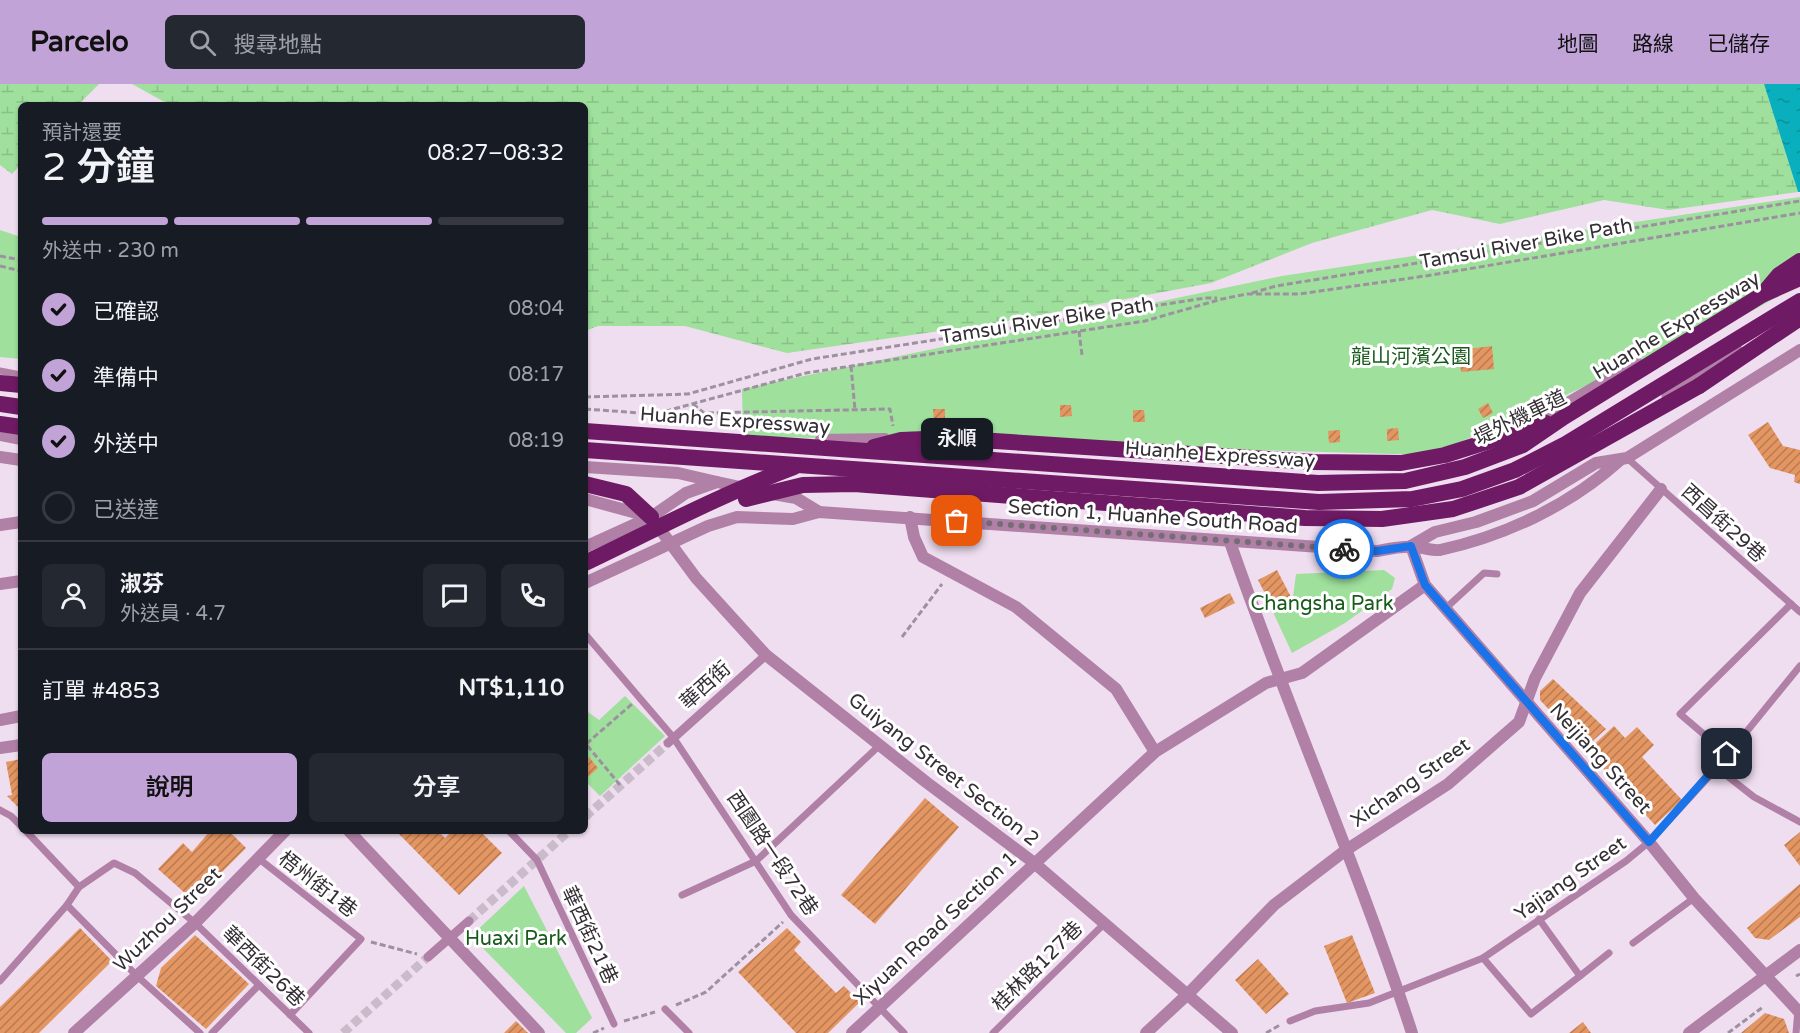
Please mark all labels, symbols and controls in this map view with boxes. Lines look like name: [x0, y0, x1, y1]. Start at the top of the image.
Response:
search box: [165, 15, 585, 69]
text: Parcelo: [30, 25, 129, 59]
icon: search: [186, 26, 219, 59]
text: 搜尋地點: [234, 32, 322, 58]
text: 地圖: [1557, 32, 1599, 57]
text: 路線: [1632, 32, 1674, 57]
text: 已儲存: [1707, 32, 1770, 57]
text: 預計還要: [42, 121, 122, 145]
text: 08:27–08:32: [427, 140, 564, 166]
text: 2 分鐘: [42, 144, 155, 191]
street label: Tamsui River Bike Path: [1418, 213, 1634, 275]
text: 外送中 · 230 m: [42, 239, 179, 263]
street label: Huanhe Expressway: [1589, 266, 1765, 385]
street label: Tamsui River Bike Path: [939, 292, 1156, 350]
icon: check: [42, 293, 75, 326]
text: 08:04: [509, 297, 564, 321]
text: 已確認: [93, 299, 159, 325]
park label: 龍山河濱公園: [1351, 345, 1471, 369]
icon: check: [42, 359, 75, 392]
text: 08:17: [509, 363, 564, 387]
text: 準備中: [93, 365, 159, 391]
street label: 堤外機車道: [1470, 385, 1571, 451]
street label: Huanhe Expressway: [639, 402, 831, 440]
callout: 永順: [921, 419, 993, 461]
icon: check: [42, 425, 75, 458]
text: 永順: [937, 427, 977, 451]
text: 08:19: [509, 429, 564, 453]
text: 外送中: [93, 431, 159, 457]
street label: Huanhe Expressway: [1124, 436, 1316, 474]
street label: 西昌街29巷: [1676, 480, 1770, 568]
pin: [931, 495, 982, 546]
street label: Section 1, Huanhe South Road: [1007, 495, 1299, 539]
text: 已送達: [93, 497, 159, 523]
icon: bag: [940, 504, 973, 537]
courier: [1314, 519, 1374, 579]
icon: bike: [1328, 533, 1361, 566]
button: person: [42, 564, 105, 627]
button: chat: [423, 564, 486, 627]
button: phone: [501, 564, 564, 627]
text: 淑芬: [120, 571, 164, 597]
park label: Changsha Park: [1250, 592, 1394, 616]
text: 外送員 · 4.7: [120, 602, 226, 626]
street label: 華西街: [675, 657, 736, 715]
text: NT$1,110: [458, 675, 564, 701]
text: 訂單 #4853: [42, 678, 160, 704]
street label: Guiyang Street Section 2: [843, 688, 1044, 852]
street label: Neijiang Street: [1544, 698, 1656, 819]
pin: [1701, 728, 1752, 779]
street label: Xichang Street: [1346, 733, 1475, 833]
icon: home: [1710, 737, 1743, 770]
button: 說明: [42, 753, 297, 822]
button: 分享: [309, 753, 564, 822]
street label: 西園路一段72巷: [722, 787, 823, 920]
street label: Yajiang Street: [1510, 831, 1631, 926]
street label: 梧州街1巷: [274, 847, 361, 923]
street label: Xiyuan Road Section 1: [849, 847, 1022, 1011]
street label: Wuzhou Street: [109, 862, 227, 977]
street label: 華西街21巷: [556, 883, 622, 988]
street label: 桂林路127巷: [988, 917, 1088, 1017]
street label: 華西街26巷: [217, 922, 309, 1012]
park label: Huaxi Park: [465, 927, 567, 951]

